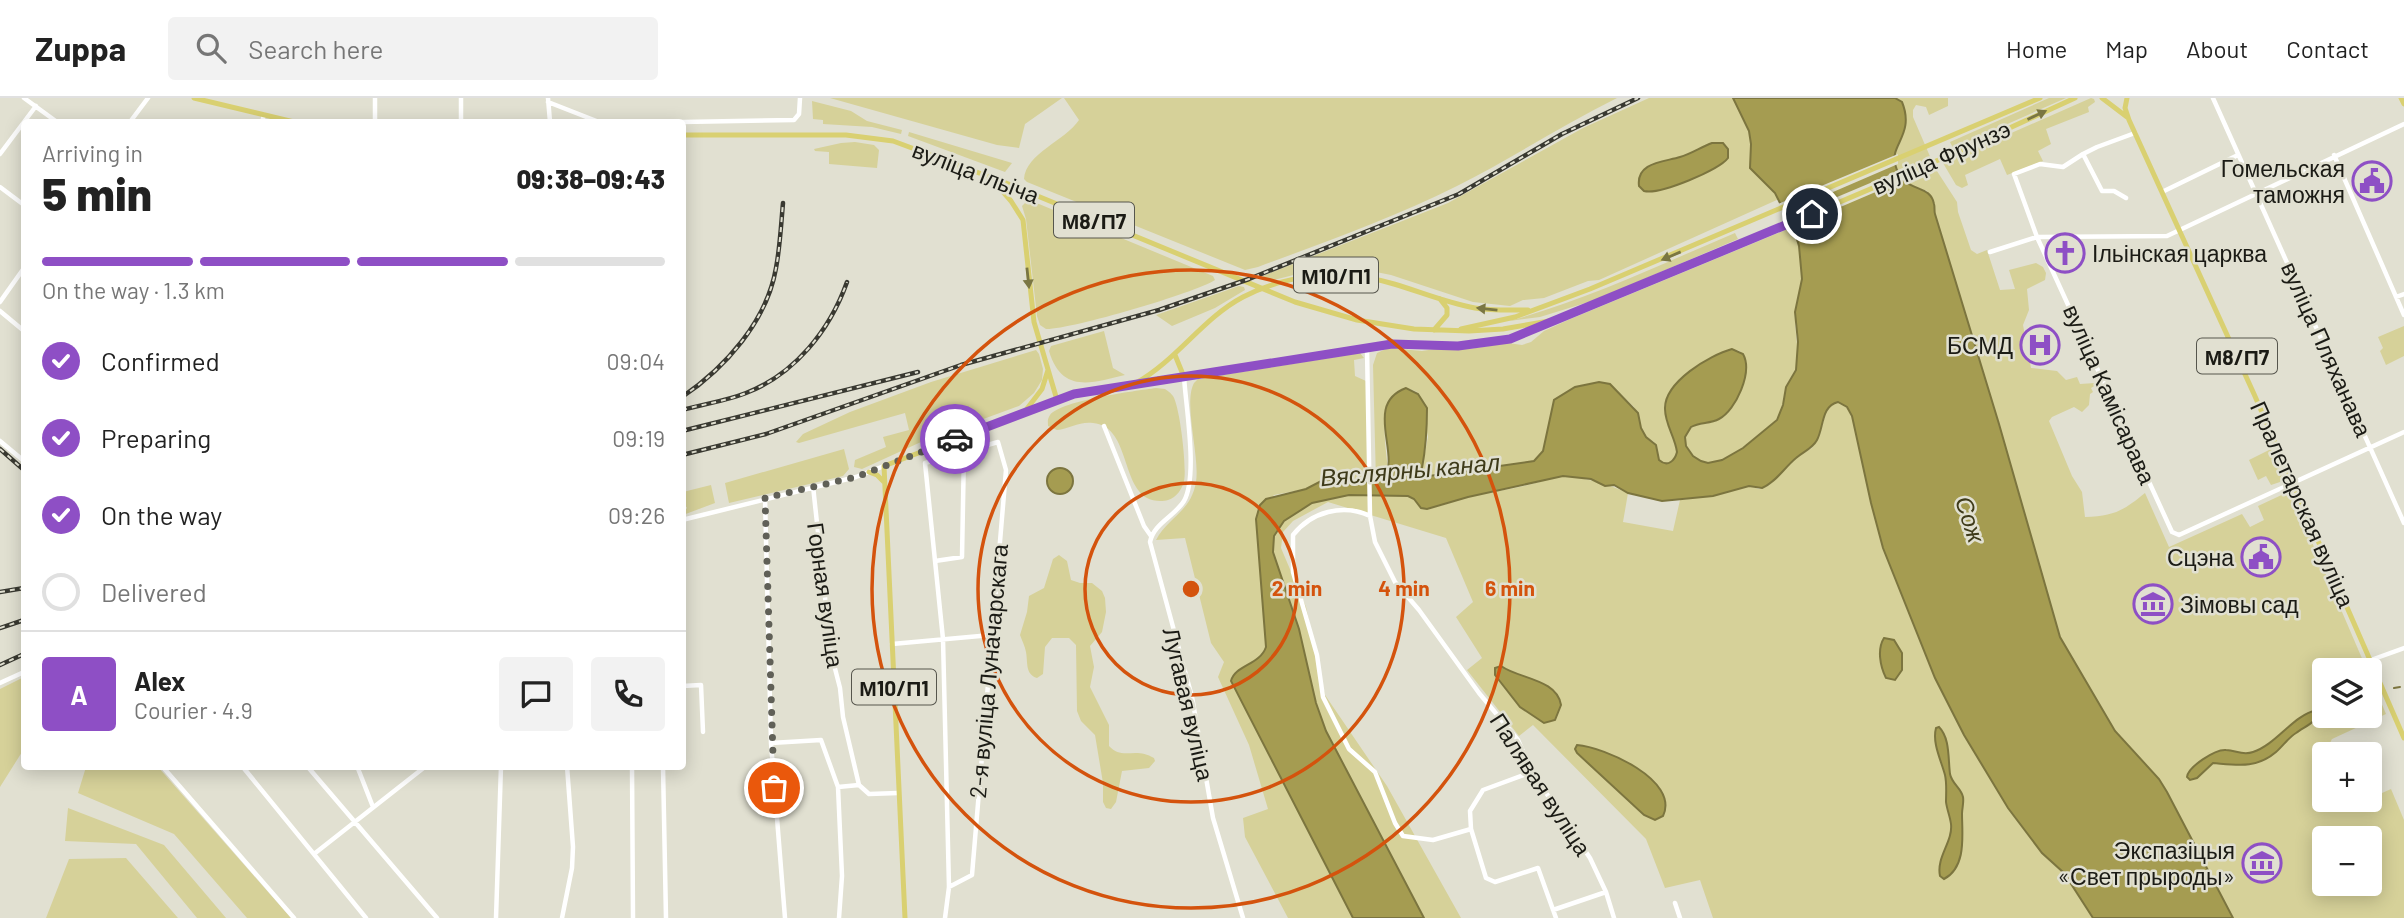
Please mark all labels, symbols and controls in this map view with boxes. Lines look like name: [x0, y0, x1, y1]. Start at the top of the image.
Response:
search box: [168, 17, 658, 80]
text: Zuppa: [35, 28, 126, 68]
icon: search: [192, 29, 230, 67]
text: Search here: [248, 33, 383, 64]
text: Home: [2006, 34, 2067, 63]
text: Map: [2105, 34, 2148, 63]
text: About: [2186, 34, 2248, 63]
text: Contact: [2286, 34, 2369, 63]
one-way arrow: [2027, 109, 2047, 121]
street label: вуліца Фрунзэ: [1868, 114, 2014, 200]
street label: вуліца Ільіча: [909, 135, 1044, 209]
text: Arriving in: [42, 139, 143, 167]
place label: Гомельская таможня: [2221, 154, 2345, 208]
public building icon: Гомельская таможня: [2351, 160, 2393, 202]
text: 09:38–09:43: [517, 163, 665, 194]
text: 5 min: [42, 165, 152, 220]
pin: [1782, 184, 1842, 244]
icon: home: [1793, 195, 1831, 233]
road number: М8/П7: [1054, 202, 1134, 238]
church icon: Ільінская царква: [2044, 232, 2086, 274]
place label: Ільінская царква: [2092, 239, 2267, 267]
one-way arrow: [1661, 250, 1682, 261]
street label: вуліца Пляханава: [2276, 257, 2378, 441]
road number: М10/П1: [1294, 258, 1378, 292]
one-way arrow: [1023, 267, 1034, 289]
text: On the way · 1.3 km: [42, 276, 225, 304]
street label: вуліца Камісарава: [2058, 300, 2162, 488]
one-way arrow: [1476, 303, 1498, 314]
hospital icon: БСМД: [2019, 324, 2061, 366]
place label: БСМД: [1947, 331, 2013, 359]
road number: М8/П7: [2197, 338, 2277, 374]
icon: check: [42, 342, 80, 380]
text: Confirmed: [101, 345, 220, 376]
text: 09:04: [607, 347, 665, 375]
street label: Пралетарская вуліца: [2245, 397, 2361, 612]
courier: [920, 404, 990, 474]
icon: check: [42, 419, 80, 457]
icon: car: [936, 420, 974, 458]
text: Preparing: [101, 422, 211, 453]
text: 09:19: [612, 424, 665, 452]
water label: Вяслярны канал: [1319, 447, 1502, 491]
water label: Сож: [1950, 492, 1992, 547]
icon: check: [42, 496, 80, 534]
text: On the way: [101, 499, 222, 530]
text: 09:26: [608, 501, 665, 529]
street label: Горная вуліца: [802, 521, 850, 670]
public building icon: Сцэна: [2240, 536, 2282, 578]
street label: 2-я вуліца Луначарскага: [963, 542, 1013, 799]
place label: Сцэна: [2167, 543, 2234, 571]
text: 2 min: [1272, 575, 1322, 600]
text: 4 min: [1378, 575, 1430, 600]
text: 6 min: [1485, 575, 1535, 600]
text: Delivered: [101, 576, 207, 607]
centre of rings: [1179, 577, 1203, 601]
museum icon: Зімовы сад: [2132, 583, 2174, 625]
place label: Зімовы сад: [2180, 590, 2299, 618]
street label: Лугавая вуліца: [1158, 625, 1220, 784]
button: chat: [499, 657, 573, 731]
button: phone: [591, 657, 665, 731]
map controls: [2312, 658, 2382, 896]
button: layers: [2312, 658, 2382, 728]
text: Alex: [134, 665, 185, 696]
road number: М10/П1: [852, 670, 936, 704]
text: A: [70, 679, 88, 710]
text: Courier · 4.9: [134, 696, 253, 724]
street label: Палявая вуліца: [1485, 708, 1598, 861]
button: +: [2312, 742, 2382, 812]
pin: [744, 758, 804, 818]
icon: bag: [755, 769, 793, 807]
button: −: [2312, 826, 2382, 896]
place label: Экспазіцыя «Свет прыроды»: [2058, 836, 2235, 890]
museum icon: Экспазіцыя «Свет прыроды»: [2241, 842, 2283, 884]

